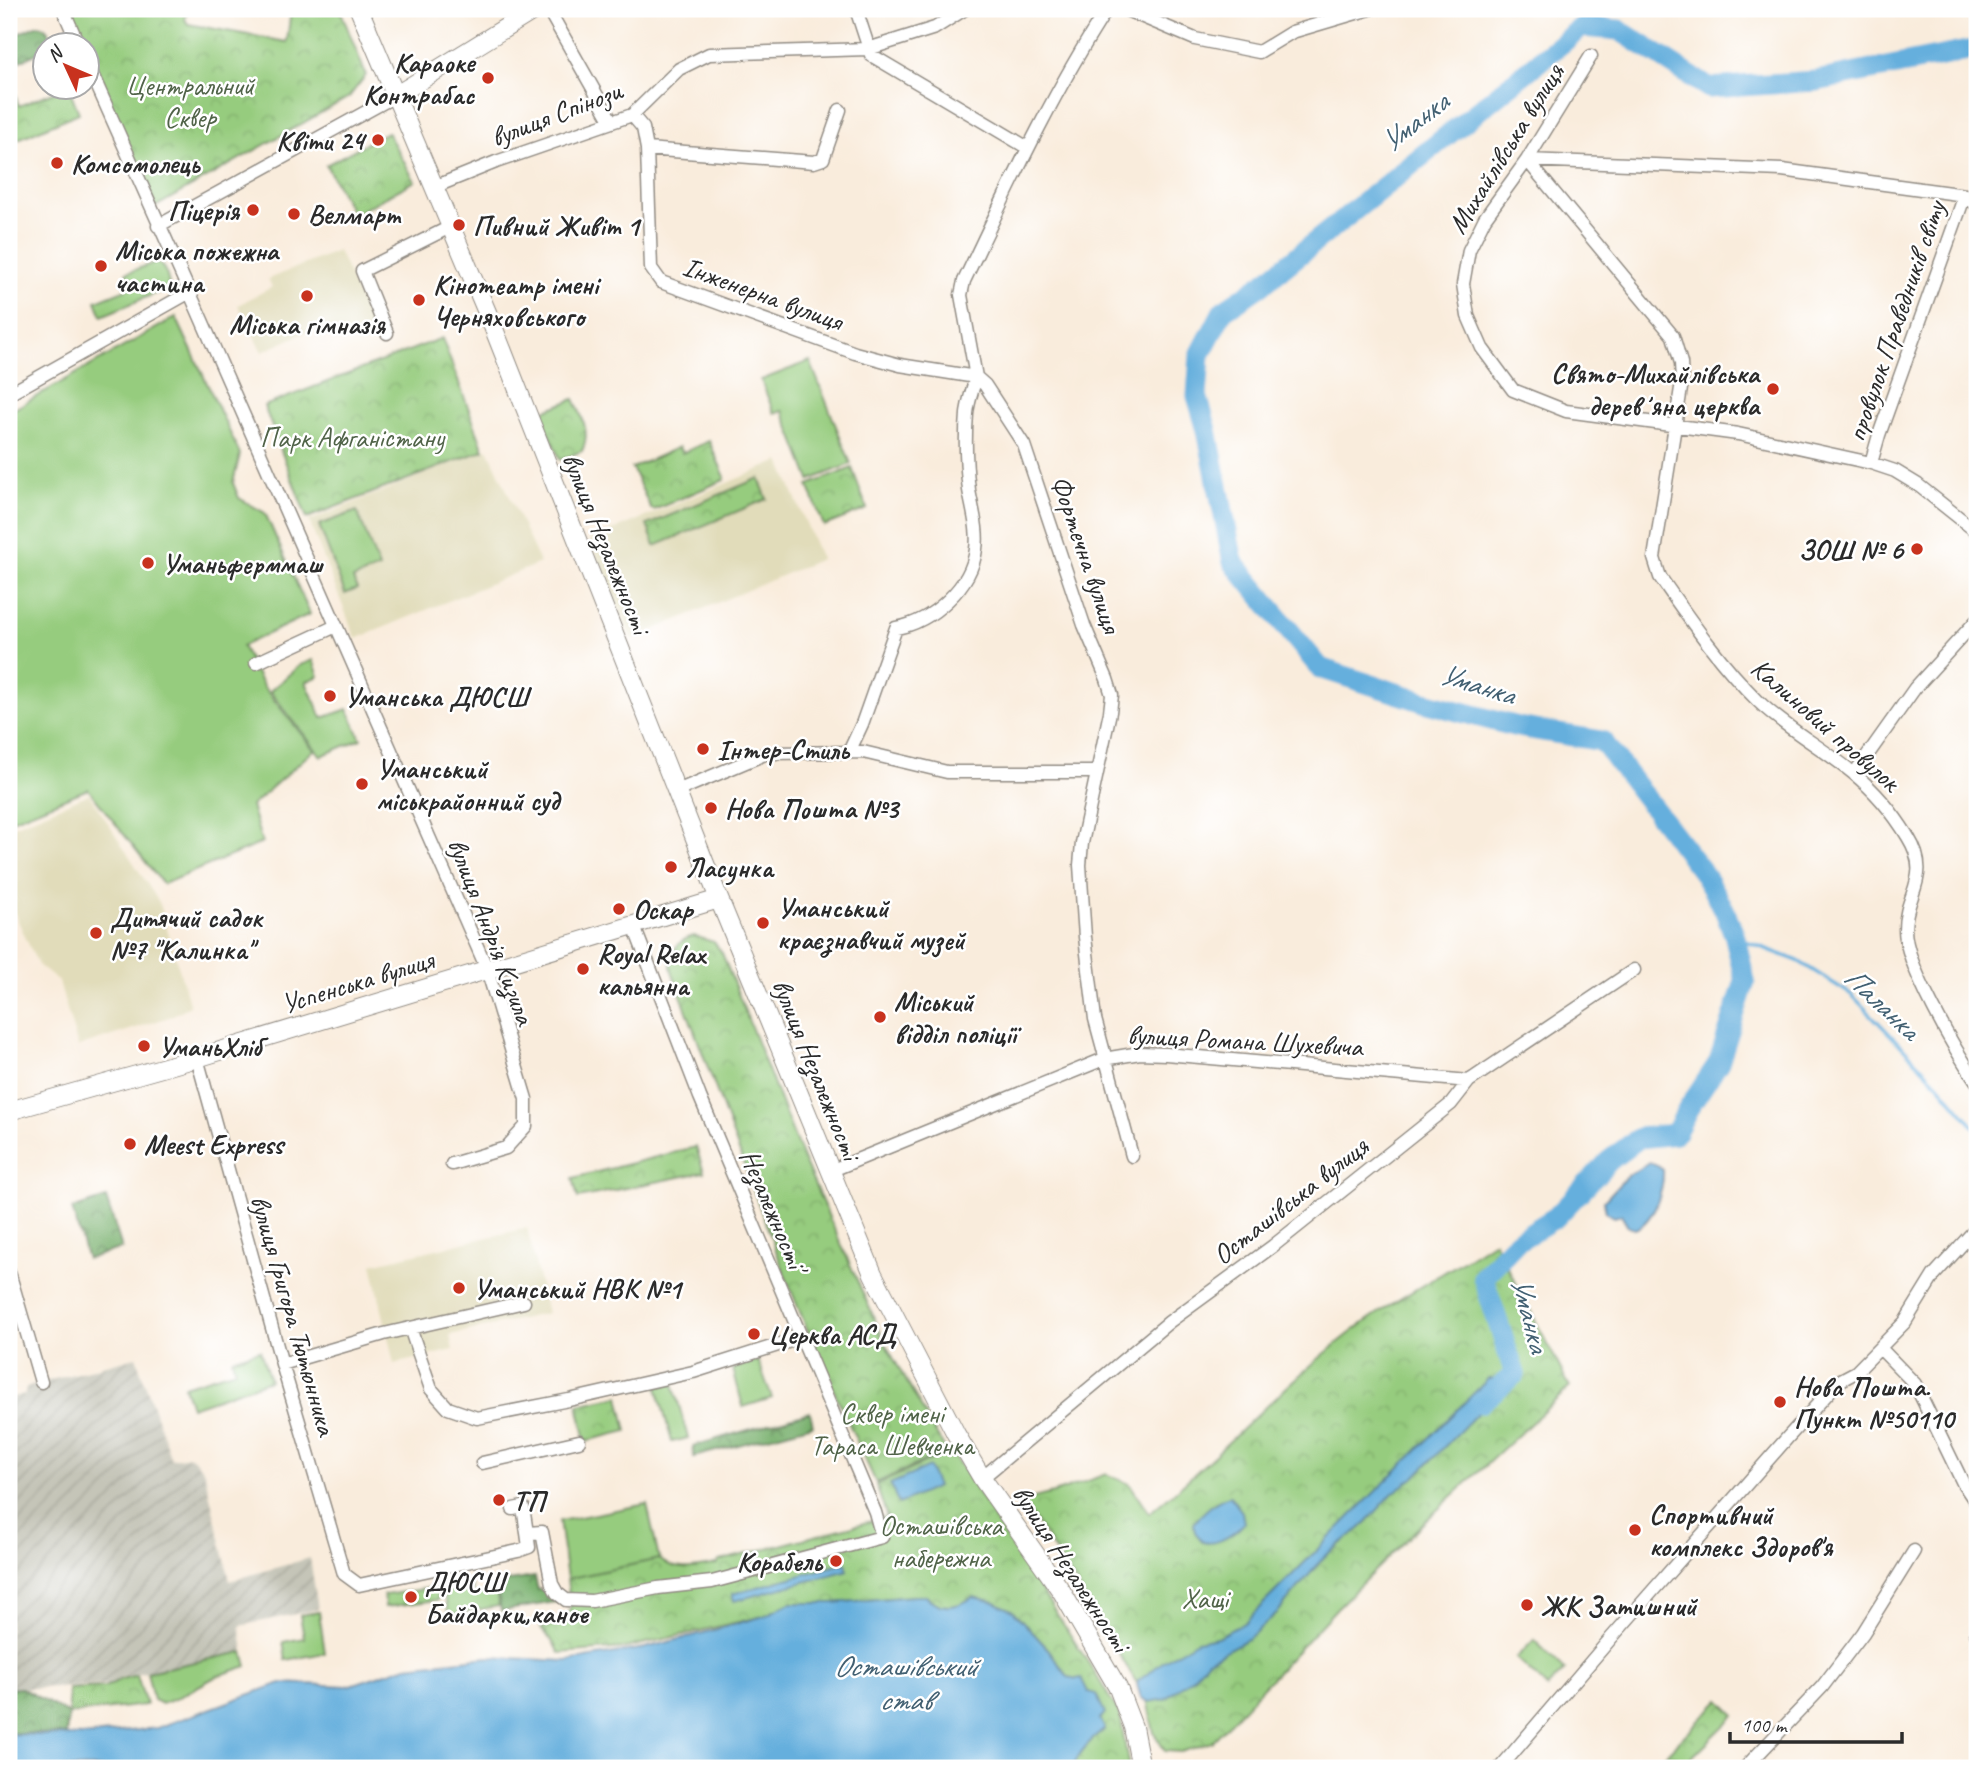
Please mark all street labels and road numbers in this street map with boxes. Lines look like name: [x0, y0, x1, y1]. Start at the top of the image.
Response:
street label: Михайлівська вулиця: [1439, 56, 1572, 240]
street label: вулиця Спінози: [486, 72, 628, 155]
street label: провулок Праведників світу: [1838, 194, 1954, 446]
street label: Інженерна вулиця: [678, 248, 850, 339]
street label: вулиця Незалежності: [553, 448, 660, 643]
street label: Фортечна вулиця: [1043, 471, 1131, 640]
street label: Калиновий провулок: [1744, 650, 1909, 800]
street label: вулиця Андрія Кизила: [439, 833, 544, 1031]
street label: Успенська вулиця: [277, 941, 439, 1021]
street label: вулиця Незалежності: [763, 974, 870, 1169]
street label: вулиця Романа Шухевича: [1127, 1017, 1365, 1064]
street label: Осташівська вулиця: [1205, 1128, 1376, 1272]
street label: Незалежності': [731, 1144, 817, 1282]
street label: вулиця Григора Тютюнника: [242, 1191, 345, 1441]
street label: вулиця Незалежності: [1004, 1478, 1141, 1662]

